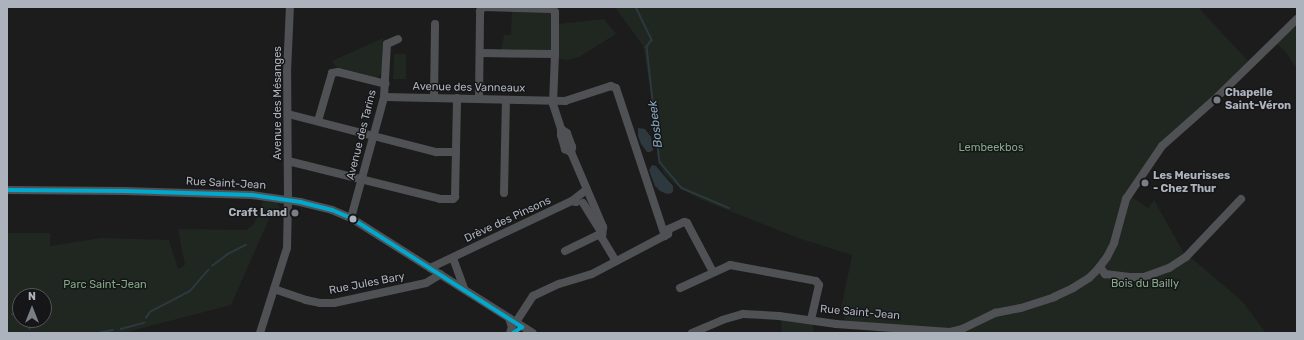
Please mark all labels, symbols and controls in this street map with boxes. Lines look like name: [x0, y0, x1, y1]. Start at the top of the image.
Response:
street label: Avenue des Mésanges: [271, 46, 285, 160]
street label: Avenue des Vanneaux: [412, 80, 526, 96]
place label: Chapelle Saint-Véron: [1225, 87, 1291, 113]
street label: Avenue des Tarins: [344, 88, 380, 182]
marker: Chapelle Saint-Véron: [1212, 95, 1222, 105]
water label: Bosbeek: [646, 99, 666, 149]
park label: Lembeekbos: [958, 141, 1024, 155]
place label: Les Meurisses - Chez Thur: [1153, 170, 1230, 196]
street label: Rue Saint-Jean: [186, 175, 266, 193]
marker: Les Meurisses - Chez Thur: [1140, 178, 1150, 188]
street label: Drève des Pinsons: [463, 194, 553, 246]
place label: Craft Land: [229, 206, 287, 220]
marker: Craft Land: [290, 208, 300, 218]
unlabelled marker: [348, 214, 358, 224]
street label: Rue Jules Bary: [328, 270, 406, 298]
park label: Bois du Bailly: [1111, 277, 1179, 291]
park label: Parc Saint-Jean: [63, 278, 147, 292]
north arrow: [12, 288, 52, 328]
text: N: [28, 290, 36, 303]
street label: Rue Saint-Jean: [820, 303, 900, 323]

